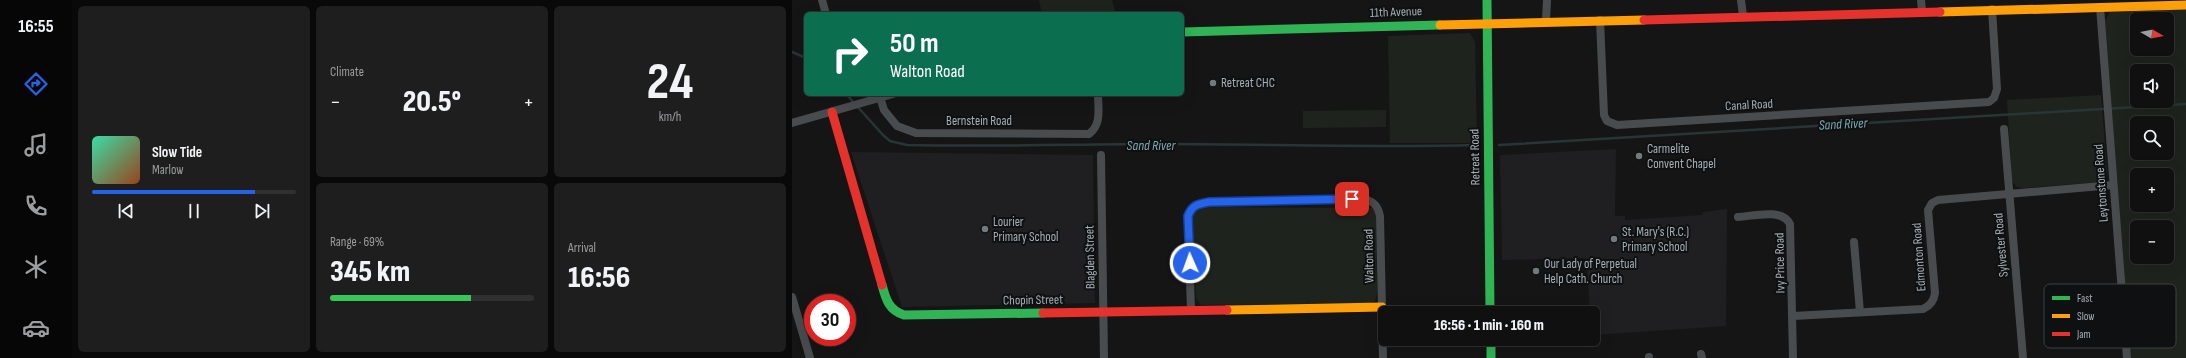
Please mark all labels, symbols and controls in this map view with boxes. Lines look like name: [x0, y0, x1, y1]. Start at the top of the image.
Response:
street label: 11th Avenue: [1370, 3, 1422, 21]
north arrow: [2130, 12, 2174, 56]
map controls: [2130, 12, 2174, 264]
text: 16:55: [18, 16, 54, 37]
text: 50 m: [890, 27, 939, 60]
icon: right: [824, 28, 876, 80]
text: 24: [647, 51, 693, 114]
text: Walton Road: [890, 61, 965, 82]
text: Climate: [330, 64, 364, 80]
button: sound: [2130, 64, 2174, 108]
icon: directions: [22, 70, 50, 98]
place label: Retreat CHC: [1221, 75, 1275, 91]
marker: Retreat CHC: [1208, 78, 1218, 88]
text: 20.5°: [403, 84, 461, 120]
text: −: [330, 89, 341, 116]
text: +: [523, 89, 534, 116]
street label: Canal Road: [1725, 96, 1773, 114]
text: km/h: [659, 109, 681, 125]
street label: Bernstein Road: [946, 113, 1012, 129]
water label: Sand River: [1818, 114, 1869, 134]
button: search: [2130, 116, 2174, 160]
street label: Retreat Road: [1467, 129, 1483, 185]
icon: music: [22, 131, 50, 159]
water label: Sand River: [1127, 137, 1176, 154]
place label: Carmelite Convent Chapel: [1647, 141, 1716, 172]
text: Slow Tide: [152, 143, 202, 162]
street label: Leytonstone Road: [2090, 143, 2112, 223]
marker: Carmelite Convent Chapel: [1634, 151, 1644, 161]
text: Marlow: [152, 162, 184, 178]
button: +: [2130, 168, 2174, 212]
pin: [1335, 182, 1369, 216]
icon: arrive: [1341, 188, 1363, 210]
icon: phone: [22, 192, 50, 220]
icon: previous: [115, 200, 137, 222]
icon: pause: [183, 200, 205, 222]
icon: next: [251, 200, 273, 222]
street label: Sylvester Road: [1990, 212, 2012, 278]
place label: Lourier Primary School: [993, 214, 1058, 245]
button: −: [2130, 220, 2174, 264]
street label: Edmonton Road: [1909, 222, 1929, 292]
marker: Lourier Primary School: [980, 224, 990, 234]
place label: St. Mary's (R.C.) Primary School: [1622, 224, 1689, 255]
street label: Blagden Street: [1081, 225, 1099, 289]
street label: Walton Road: [1361, 229, 1377, 283]
street label: Ivy Price Road: [1771, 233, 1789, 293]
text: Range · 69%: [330, 234, 384, 250]
marker: St. Mary's (R.C.) Primary School: [1609, 234, 1619, 244]
text: Arrival: [568, 240, 596, 256]
position arrow: [1169, 242, 1211, 284]
icon: climate: [22, 253, 50, 281]
text: 345 km: [330, 254, 410, 290]
place label: Our Lady of Perpetual Help Cath. Church: [1544, 256, 1637, 287]
text: 16:56: [568, 260, 630, 296]
marker: Our Lady of Perpetual Help Cath. Church: [1531, 266, 1541, 276]
legend: [2044, 284, 2176, 348]
street label: Chopin Street: [1003, 291, 1063, 309]
text: Fast: [2077, 292, 2093, 305]
speed limit sign: 30: [804, 294, 856, 346]
text: Slow: [2077, 310, 2094, 323]
icon: car: [22, 314, 50, 342]
text: 16:56 · 1 min · 160 m: [1434, 316, 1544, 335]
text: Jam: [2076, 328, 2091, 341]

